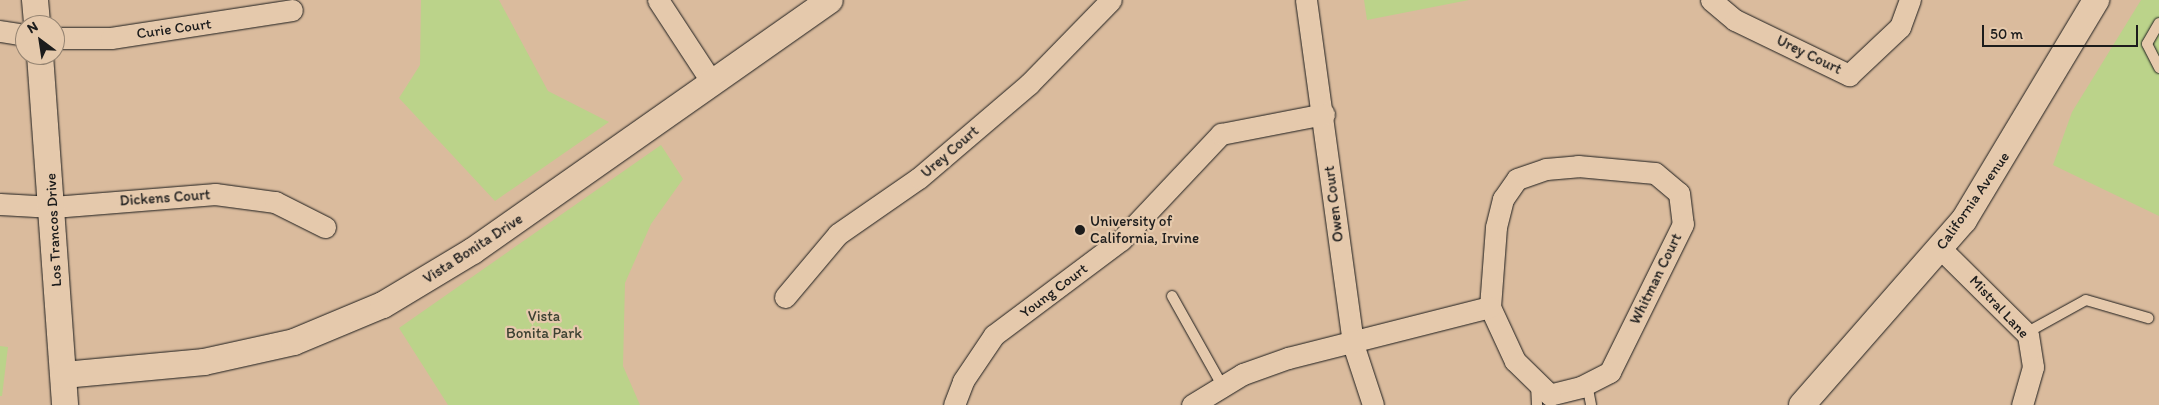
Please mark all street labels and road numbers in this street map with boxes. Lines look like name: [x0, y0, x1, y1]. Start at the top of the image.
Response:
street label: Curie Court: [135, 15, 213, 43]
street label: Urey Court: [1773, 31, 1845, 79]
street label: Urey Court: [917, 122, 983, 182]
street label: California Avenue: [1933, 149, 2013, 253]
street label: Owen Court: [1320, 165, 1348, 243]
street label: Los Trancos Drive: [42, 173, 66, 287]
street label: Dickens Court: [119, 186, 211, 210]
street label: Vista Bonita Drive: [419, 210, 527, 288]
street label: Whitman Court: [1626, 230, 1686, 328]
street label: Young Court: [1017, 260, 1091, 322]
street label: Mistral Lane: [1965, 272, 2033, 342]

